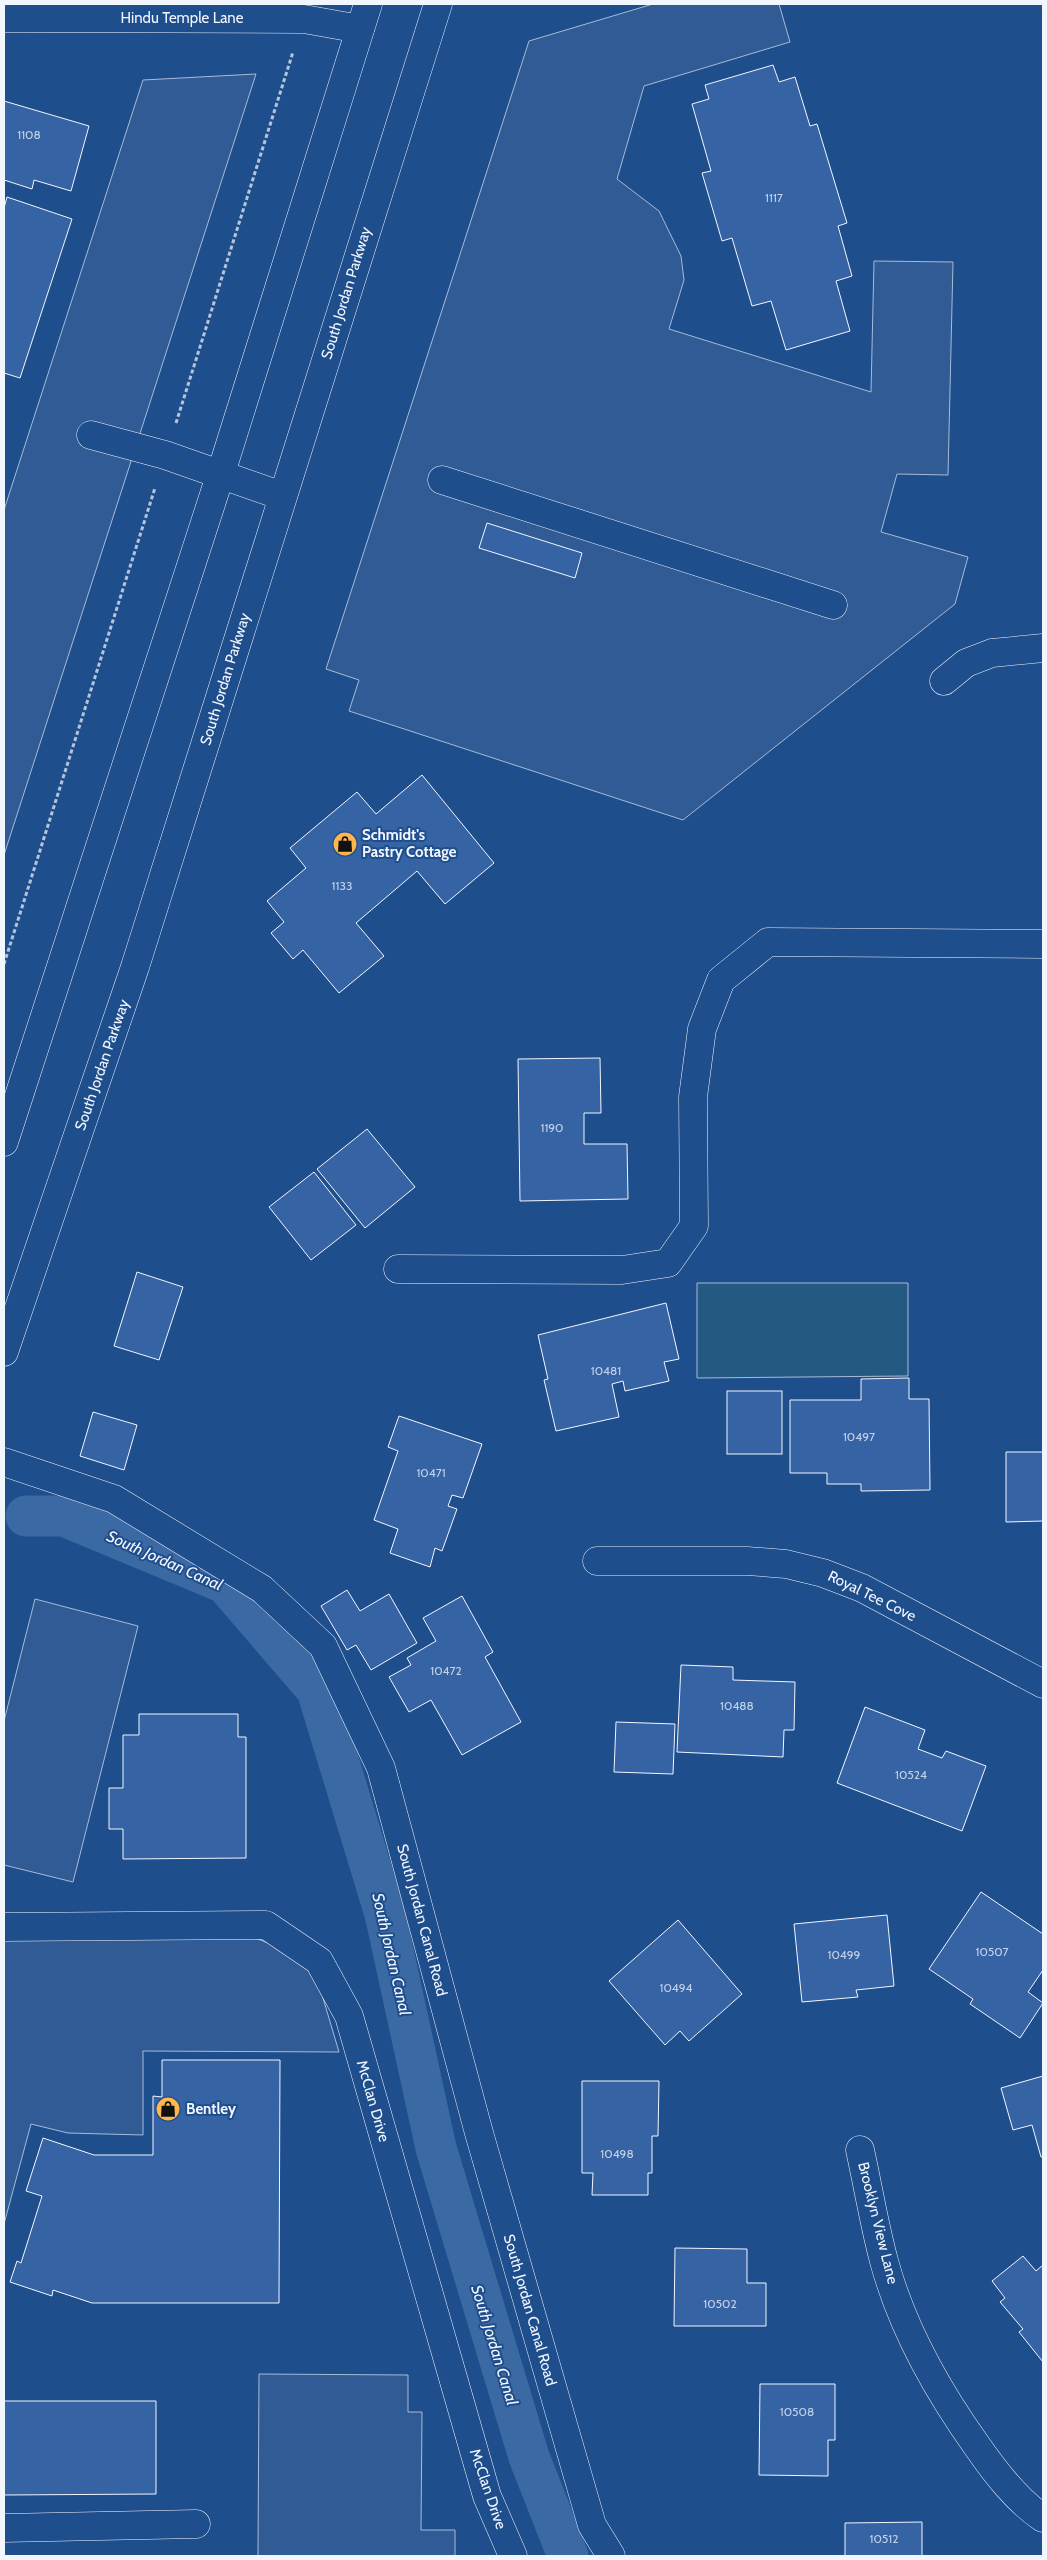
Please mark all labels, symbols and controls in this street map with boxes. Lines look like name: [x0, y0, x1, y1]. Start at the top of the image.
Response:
street label: Hindu Temple Lane: [121, 9, 244, 27]
house number: 1108: [17, 127, 41, 142]
house number: 1117: [765, 190, 783, 205]
street label: South Jordan Parkway: [317, 224, 375, 361]
street label: South Jordan Parkway: [196, 610, 254, 747]
place label: Schmidt's Pastry Cottage: [362, 826, 457, 861]
shop icon: Schmidt's Pastry Cottage: [332, 831, 358, 857]
house number: 1133: [332, 878, 352, 893]
street label: South Jordan Parkway: [71, 997, 133, 1133]
house number: 1190: [540, 1120, 564, 1135]
house number: 10481: [591, 1363, 621, 1378]
house number: 10497: [843, 1429, 875, 1444]
house number: 10471: [416, 1465, 446, 1480]
water label: South Jordan Canal: [104, 1526, 226, 1595]
street label: Royal Tee Cove: [825, 1567, 919, 1625]
house number: 10472: [430, 1663, 462, 1678]
house number: 10488: [720, 1698, 754, 1713]
house number: 10524: [895, 1767, 927, 1782]
street label: South Jordan Canal Road: [393, 1842, 451, 1998]
water label: South Jordan Canal: [369, 1891, 415, 2017]
house number: 10507: [975, 1944, 1009, 1959]
house number: 10499: [828, 1947, 861, 1962]
house number: 10494: [660, 1980, 693, 1995]
street label: McClan Drive: [353, 2058, 393, 2144]
shop icon: Bentley: [155, 2096, 181, 2122]
place label: Bentley: [186, 2100, 237, 2118]
house number: 10498: [600, 2146, 634, 2161]
street label: Brooklyn View Lane: [854, 2160, 902, 2286]
street label: South Jordan Canal Road: [500, 2232, 560, 2388]
water label: South Jordan Canal: [467, 2283, 522, 2408]
house number: 10502: [703, 2296, 737, 2311]
house number: 10508: [780, 2404, 814, 2419]
street label: McClan Drive: [466, 2446, 510, 2532]
house number: 10512: [870, 2531, 898, 2546]

